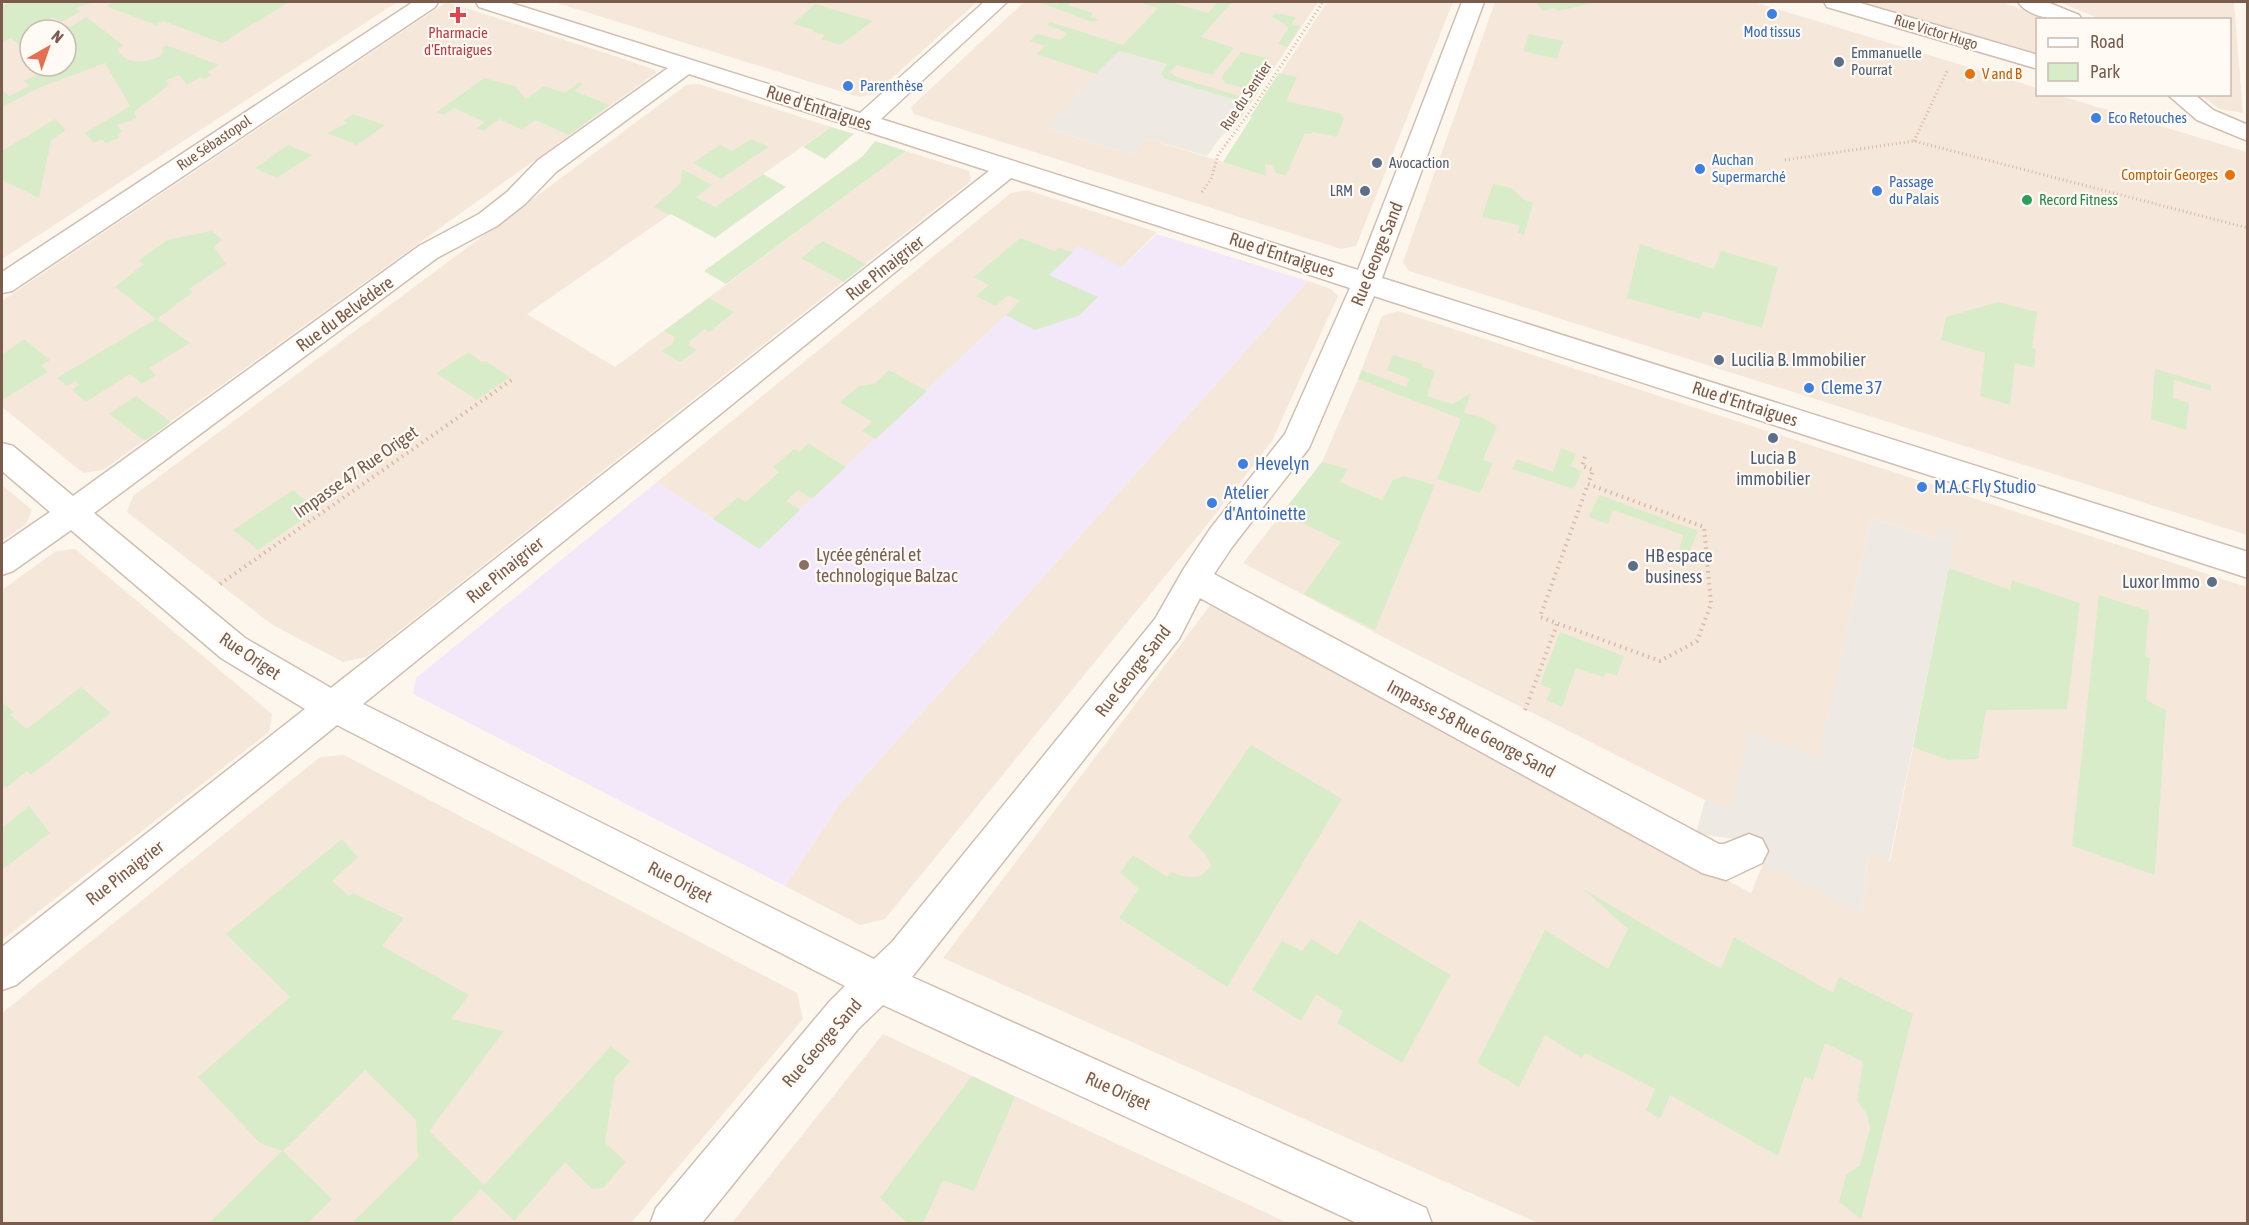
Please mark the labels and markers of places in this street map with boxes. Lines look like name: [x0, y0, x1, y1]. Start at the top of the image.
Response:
marker: Mod tissus: [1765, 7, 1779, 21]
marker: Pharmacie d'Entraigues: [451, 8, 465, 22]
place label: Mod tissus: [1743, 23, 1801, 40]
place label: Pharmacie d'Entraigues: [424, 24, 492, 58]
place label: Emmanuelle Pourrat: [1851, 44, 1922, 78]
marker: Emmanuelle Pourrat: [1832, 55, 1846, 69]
place label: V and B: [1982, 65, 2022, 82]
marker: V and B: [1963, 67, 1977, 81]
place label: Parenthèse: [860, 77, 923, 94]
marker: Parenthèse: [841, 79, 855, 93]
place label: Eco Retouches: [2108, 109, 2187, 126]
marker: Eco Retouches: [2089, 111, 2103, 125]
place label: Auchan Supermarché: [1712, 151, 1786, 185]
place label: Avocaction: [1389, 154, 1450, 171]
marker: Avocaction: [1370, 156, 1384, 170]
marker: Auchan Supermarché: [1693, 162, 1707, 176]
place label: Comptoir Georges: [2121, 166, 2218, 183]
marker: Comptoir Georges: [2223, 168, 2237, 182]
place label: Passage du Palais: [1889, 173, 1939, 207]
place label: LRM: [1330, 182, 1353, 199]
marker: LRM: [1358, 184, 1372, 198]
marker: Passage du Palais: [1870, 184, 1884, 198]
place label: Record Fitness: [2039, 191, 2118, 208]
marker: Record Fitness: [2020, 193, 2034, 207]
place label: Lucilia B. Immobilier: [1731, 349, 1866, 370]
marker: Lucilia B. Immobilier: [1712, 353, 1726, 367]
place label: Cleme 37: [1821, 377, 1882, 398]
marker: Cleme 37: [1802, 381, 1816, 395]
marker: Lucia B immobilier: [1766, 431, 1780, 445]
place label: Lucia B immobilier: [1736, 447, 1810, 489]
place label: Hevelyn: [1255, 453, 1310, 474]
marker: Hevelyn: [1236, 457, 1250, 471]
place label: M.A.C Fly Studio: [1934, 476, 2036, 497]
marker: M.A.C Fly Studio: [1915, 480, 1929, 494]
place label: Atelier d'Antoinette: [1224, 482, 1306, 524]
marker: Atelier d'Antoinette: [1205, 496, 1219, 510]
place label: Lycée général et technologique Balzac: [816, 544, 958, 586]
place label: HB espace business: [1645, 545, 1713, 587]
marker: Lycée général et technologique Balzac: [797, 558, 811, 572]
marker: HB espace business: [1626, 559, 1640, 573]
place label: Luxor Immo: [2122, 571, 2200, 592]
marker: Luxor Immo: [2205, 575, 2219, 589]

